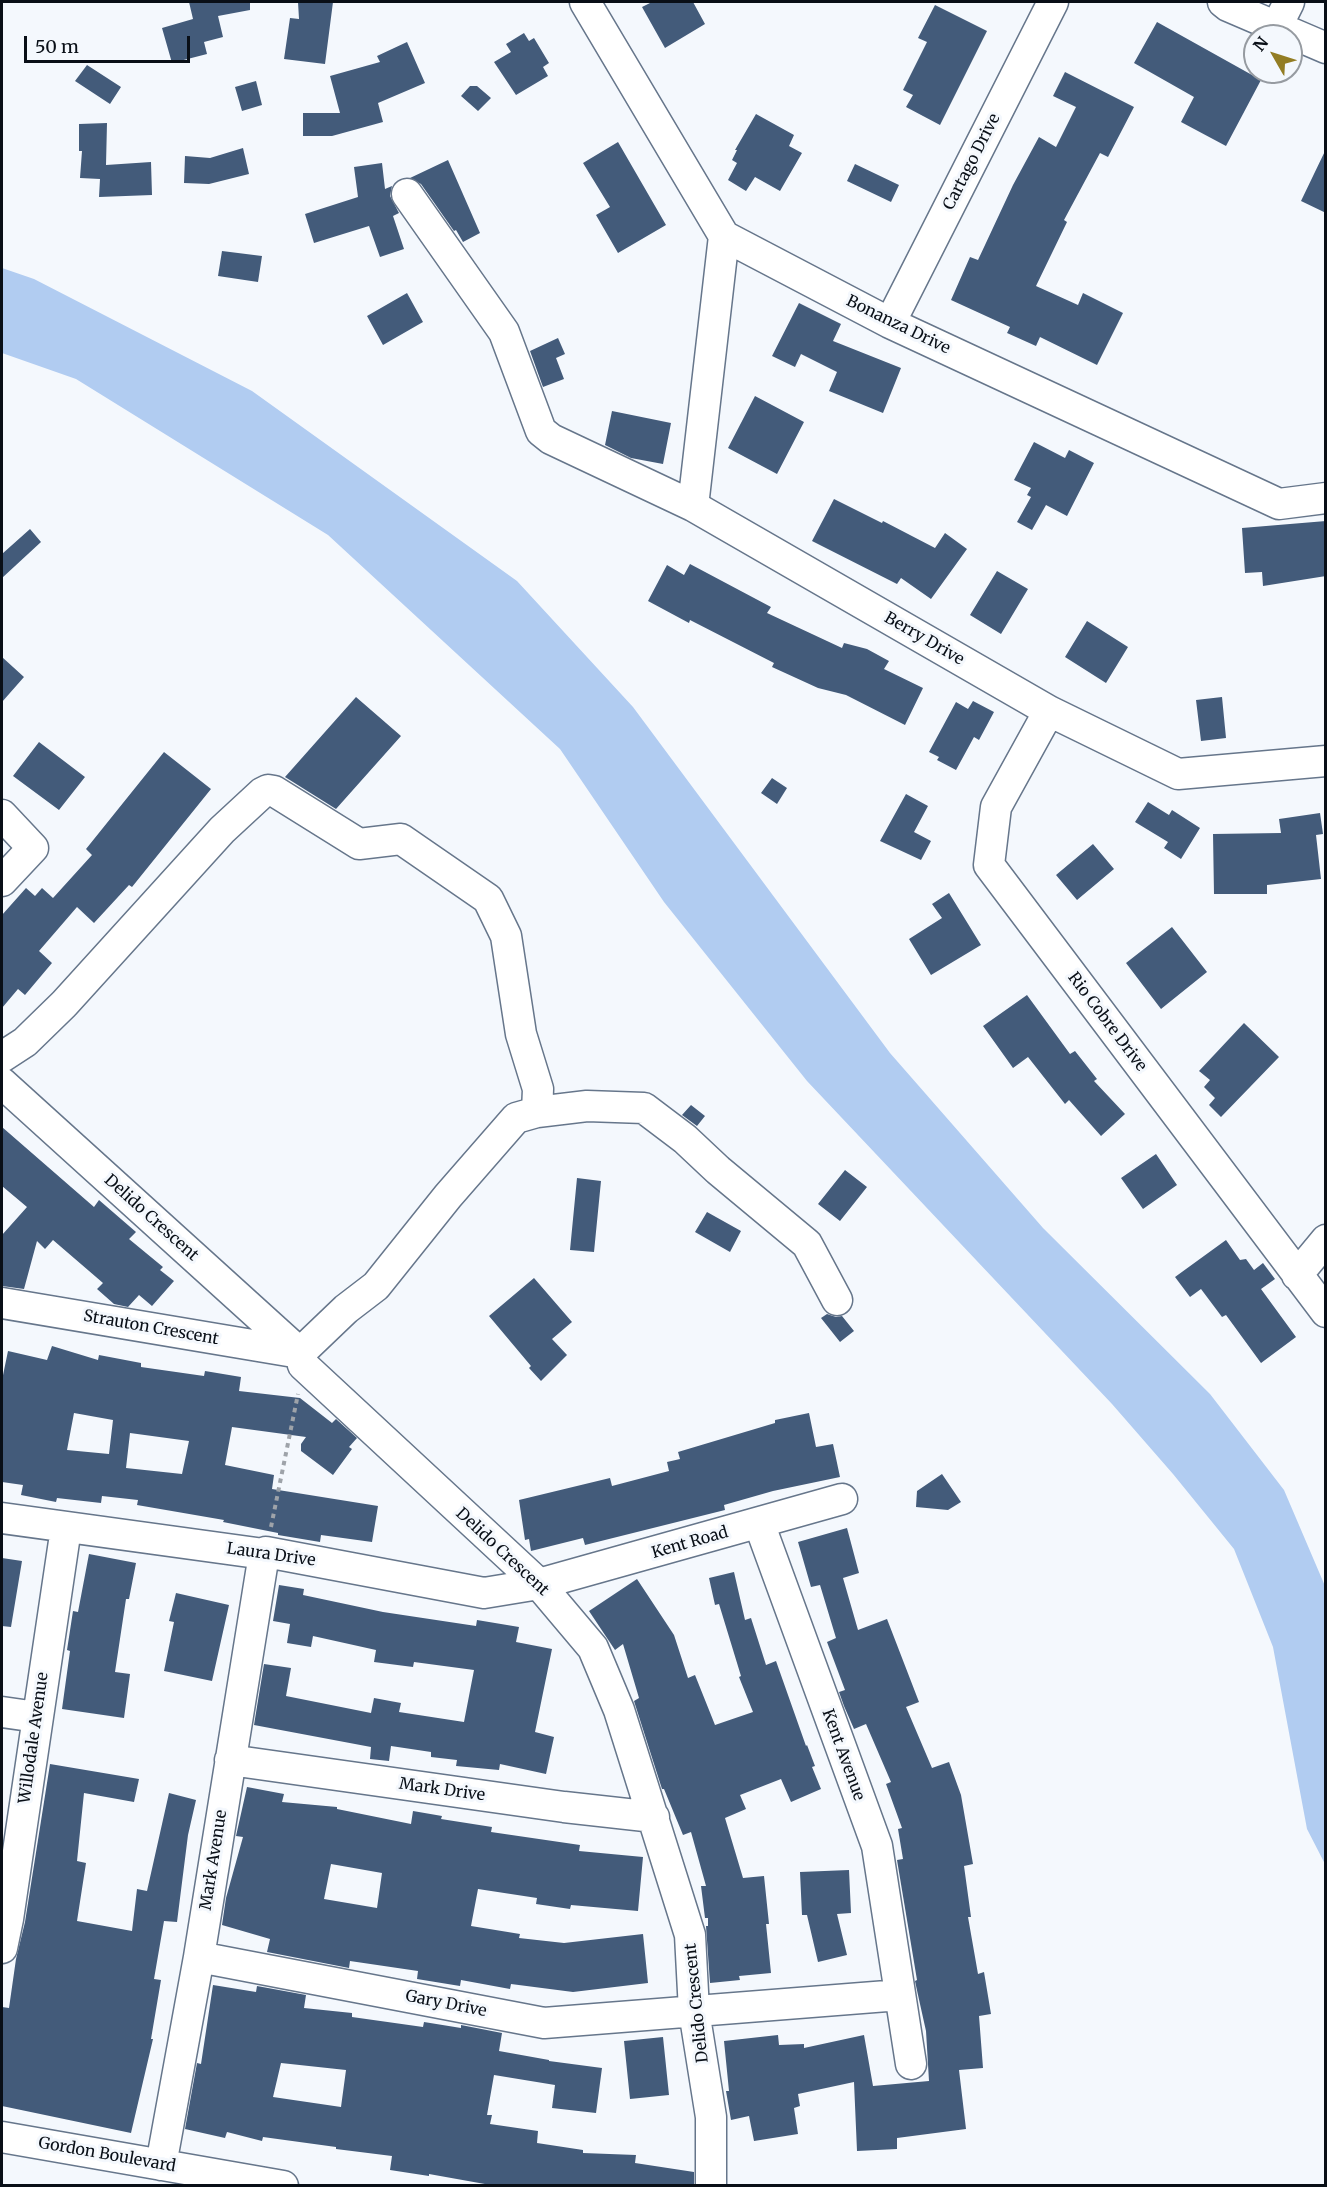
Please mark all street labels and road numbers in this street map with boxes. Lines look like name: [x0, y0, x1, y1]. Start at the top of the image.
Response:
street label: Cartago Drive: [940, 111, 1004, 213]
street label: Bonanza Drive: [843, 292, 953, 358]
street label: Berry Drive: [881, 608, 967, 670]
street label: Rio Cobre Drive: [1064, 969, 1150, 1075]
street label: Delido Crescent: [100, 1171, 202, 1265]
street label: Strauton Crescent: [82, 1307, 220, 1349]
street label: Delido Crescent: [452, 1504, 552, 1600]
street label: Kent Road: [650, 1523, 730, 1563]
street label: Laura Drive: [225, 1539, 317, 1571]
street label: Willodale Avenue: [15, 1671, 53, 1805]
street label: Kent Avenue: [818, 1707, 868, 1803]
street label: Mark Drive: [398, 1774, 486, 1806]
street label: Mark Avenue: [197, 1808, 231, 1912]
street label: Delido Crescent: [681, 1942, 713, 2064]
street label: Gary Drive: [404, 1987, 488, 2021]
street label: Gordon Boulevard: [37, 2133, 177, 2177]

